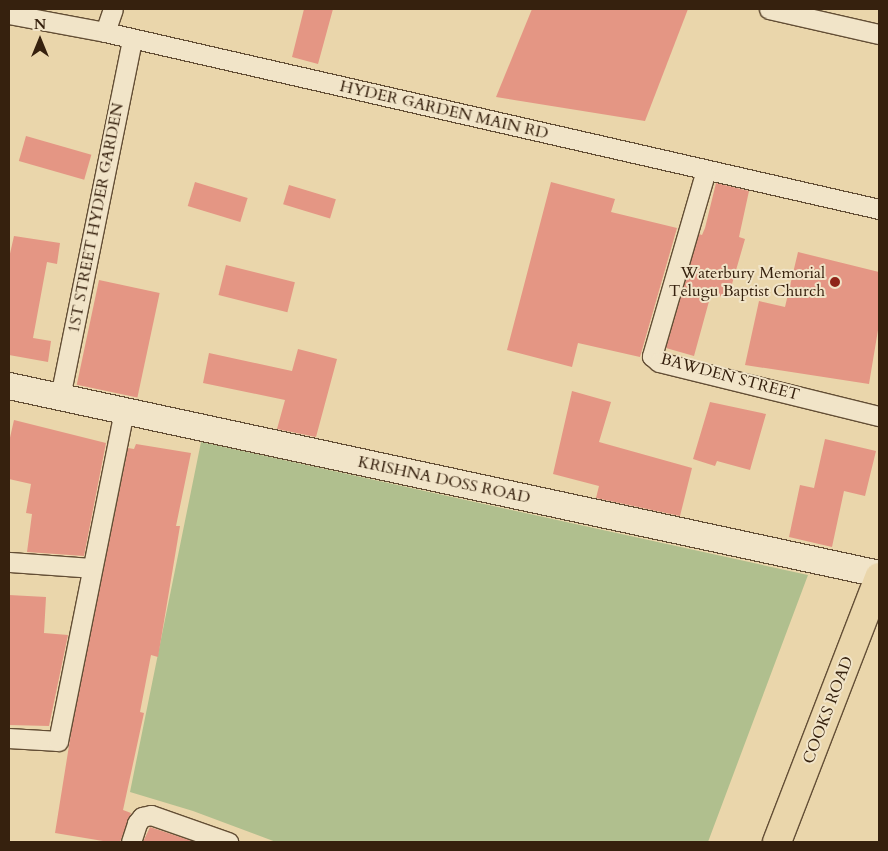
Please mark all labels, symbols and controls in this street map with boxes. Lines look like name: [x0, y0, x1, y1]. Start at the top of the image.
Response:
north arrow: [15, 15, 65, 65]
text: N: [34, 15, 46, 34]
street label: HYDER GARDEN MAIN RD: [338, 77, 550, 143]
street label: 1ST STREET HYDER GARDEN: [64, 101, 128, 335]
place label: Waterbury Memorial Telugu Baptist Church: [669, 263, 825, 301]
marker: Waterbury Memorial Telugu Baptist Church: [829, 276, 841, 288]
street label: BAWDEN STREET: [658, 349, 802, 405]
street label: KRISHNA DOSS ROAD: [356, 452, 532, 508]
street label: COOKS ROAD: [799, 654, 857, 766]

